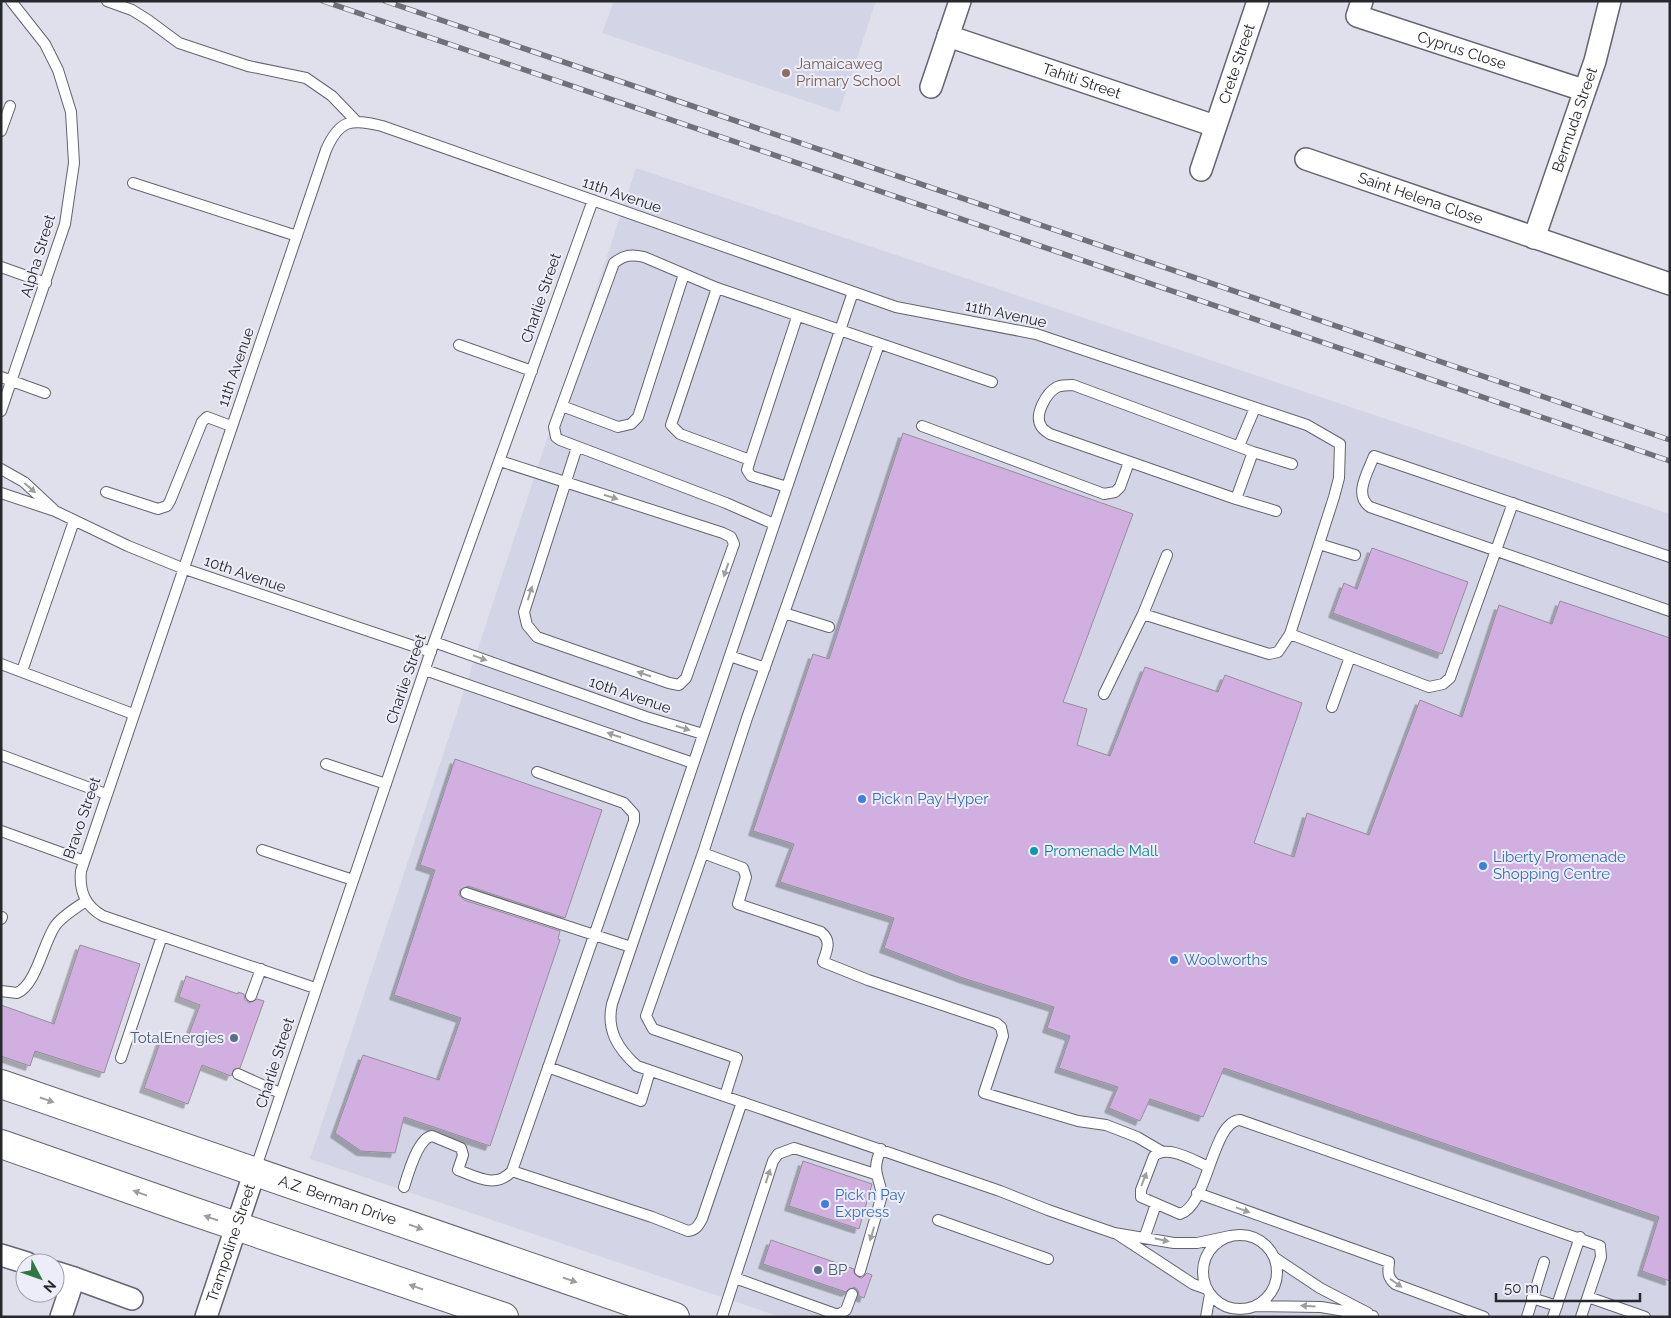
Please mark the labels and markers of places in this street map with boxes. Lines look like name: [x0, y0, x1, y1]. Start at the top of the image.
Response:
place label: Jamaicaweg Primary School: [796, 55, 902, 90]
marker: Jamaicaweg Primary School: [780, 67, 792, 79]
place label: Pick n Pay Hyper: [872, 790, 989, 808]
marker: Pick n Pay Hyper: [856, 793, 868, 805]
place label: Promenade Mall: [1044, 842, 1159, 860]
marker: Promenade Mall: [1028, 845, 1040, 857]
place label: Liberty Promenade Shopping Centre: [1493, 848, 1626, 883]
marker: Liberty Promenade Shopping Centre: [1477, 860, 1489, 872]
place label: Woolworths: [1184, 951, 1268, 969]
marker: Woolworths: [1168, 954, 1180, 966]
place label: TotalEnergies: [130, 1029, 224, 1047]
marker: TotalEnergies: [228, 1032, 240, 1044]
place label: Pick n Pay Express: [835, 1186, 906, 1221]
marker: Pick n Pay Express: [819, 1198, 831, 1210]
place label: BP: [828, 1261, 847, 1279]
marker: BP: [812, 1264, 824, 1276]

